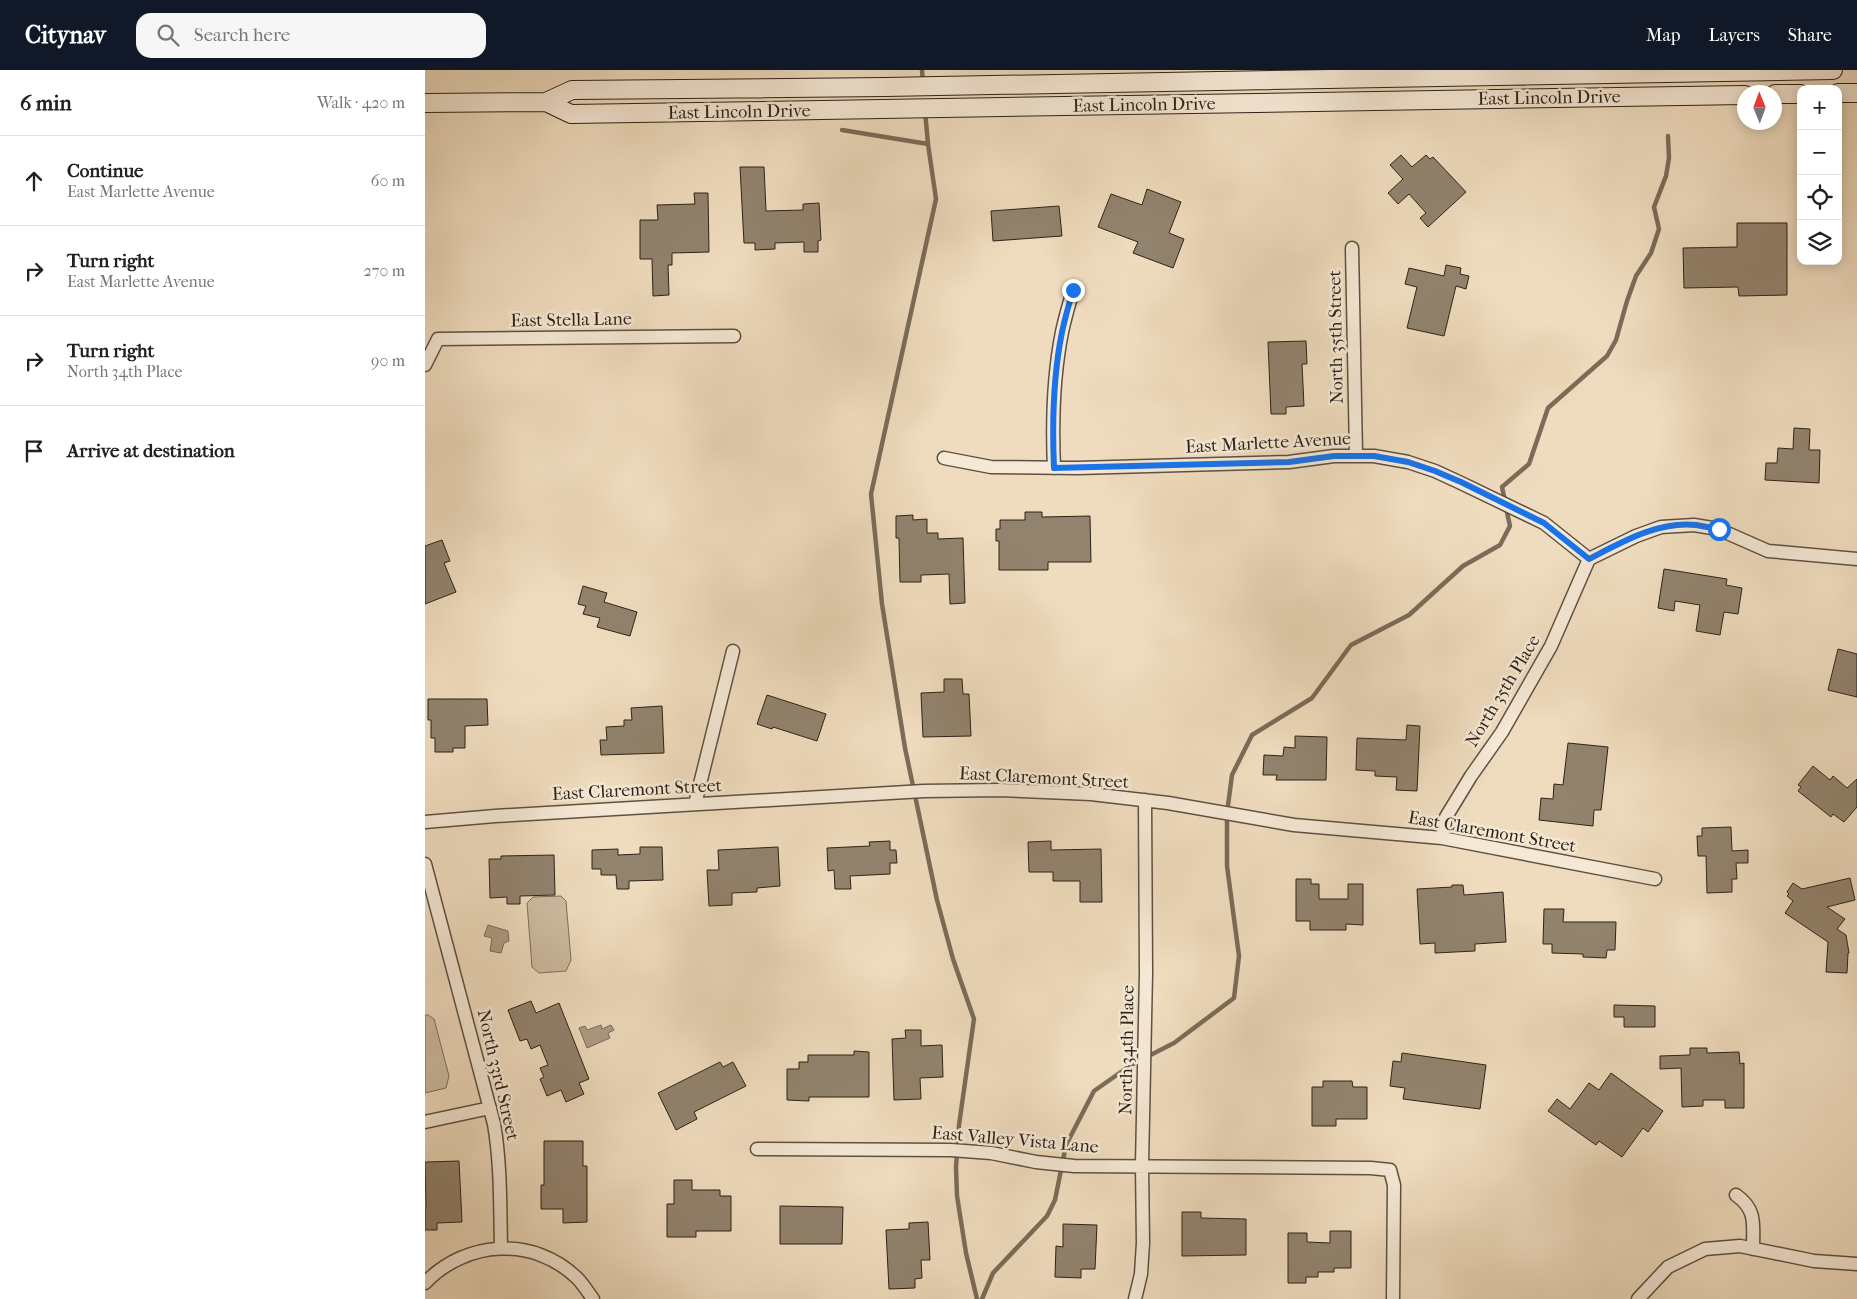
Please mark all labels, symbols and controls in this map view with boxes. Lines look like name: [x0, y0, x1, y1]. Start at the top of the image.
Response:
search box: [136, 13, 486, 58]
text: Citynav: [25, 21, 106, 49]
icon: search: [154, 21, 182, 49]
text: Search here: [194, 24, 290, 46]
text: Map: [1646, 25, 1680, 46]
text: Layers: [1708, 25, 1760, 46]
text: Share: [1788, 25, 1832, 46]
north arrow: [1737, 85, 1782, 130]
map controls: [1797, 85, 1842, 265]
button: +: [1797, 85, 1842, 130]
street label: East Lincoln Drive: [1477, 86, 1621, 110]
text: 6 min: [20, 91, 72, 115]
text: Walk · 420 m: [317, 93, 405, 112]
street label: East Lincoln Drive: [1072, 93, 1216, 117]
street label: East Lincoln Drive: [667, 100, 811, 124]
button: −: [1797, 130, 1842, 175]
text: Continue: [67, 160, 143, 182]
icon: ahead: [20, 167, 48, 195]
text: 60 m: [371, 171, 405, 190]
button: locate: [1797, 175, 1842, 220]
text: East Marlette Avenue: [67, 182, 215, 201]
button: layers: [1797, 220, 1842, 265]
text: Turn right: [67, 250, 154, 272]
icon: right: [20, 257, 48, 285]
text: 270 m: [364, 261, 405, 280]
street label: North 35th Street: [1324, 269, 1348, 404]
text: East Marlette Avenue: [67, 272, 215, 291]
route end: [1062, 279, 1085, 302]
street label: East Stella Lane: [510, 308, 632, 332]
text: Turn right: [67, 340, 154, 362]
icon: right: [20, 347, 48, 375]
text: 90 m: [371, 351, 405, 370]
text: North 34th Place: [67, 362, 182, 381]
street label: East Marlette Avenue: [1185, 428, 1352, 458]
icon: arrive: [20, 437, 48, 465]
text: Arrive at destination: [67, 440, 235, 462]
route start: [1708, 518, 1731, 541]
street label: North 35th Place: [1461, 631, 1545, 751]
street label: East Claremont Street: [959, 763, 1130, 793]
street label: East Claremont Street: [552, 775, 723, 805]
street label: East Claremont Street: [1406, 807, 1578, 857]
street label: North 34th Place: [1115, 985, 1139, 1115]
street label: North 33rd Street: [473, 1007, 523, 1143]
street label: East Valley Vista Lane: [931, 1122, 1100, 1158]

